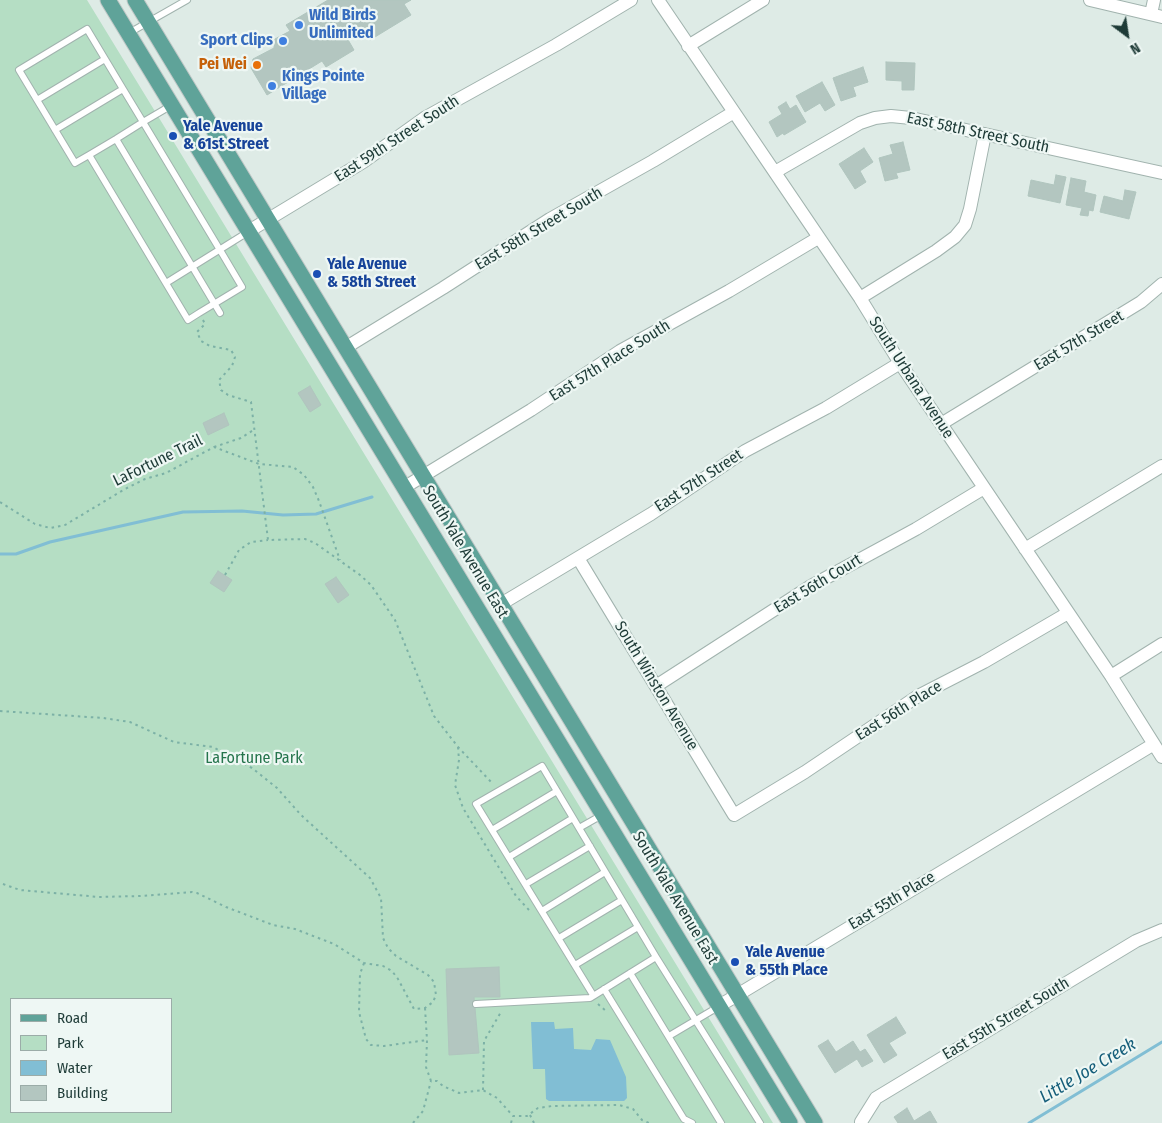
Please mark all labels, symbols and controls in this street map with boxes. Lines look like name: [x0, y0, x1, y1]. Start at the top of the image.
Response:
place label: Wild Birds Unlimited: [309, 6, 376, 44]
north arrow: [1102, 10, 1152, 60]
marker: Wild Birds Unlimited: [293, 19, 305, 31]
place label: Sport Clips: [200, 31, 273, 51]
marker: Sport Clips: [277, 35, 289, 47]
text: N: [1127, 39, 1143, 58]
place label: Pei Wei: [199, 55, 247, 75]
marker: Pei Wei: [251, 59, 263, 71]
place label: Kings Pointe Village: [282, 67, 365, 105]
marker: Kings Pointe Village: [266, 80, 278, 92]
street label: East 59th Street South: [331, 92, 463, 186]
street label: East 58th Street South: [905, 109, 1051, 157]
place label: Yale Avenue & 61st Street: [183, 117, 269, 155]
marker: Yale Avenue & 61st Street: [167, 130, 179, 142]
street label: East 58th Street South: [472, 183, 606, 275]
place label: Yale Avenue & 58th Street: [327, 255, 416, 293]
marker: Yale Avenue & 58th Street: [311, 268, 323, 280]
street label: East 57th Street: [1031, 307, 1127, 375]
street label: South Urbana Avenue: [864, 313, 958, 443]
street label: East 57th Place South: [546, 316, 674, 406]
street label: LaFortune Trail: [110, 431, 206, 491]
street label: East 57th Street: [651, 445, 747, 517]
street label: South Yale Avenue East: [418, 482, 512, 622]
street label: East 56th Court: [771, 550, 865, 618]
street label: South Winston Avenue: [610, 618, 702, 754]
street label: East 56th Place: [852, 677, 946, 745]
park label: LaFortune Park: [205, 749, 303, 769]
street label: South Yale Avenue East: [628, 828, 722, 968]
street label: East 55th Place: [845, 868, 939, 934]
place label: Yale Avenue & 55th Place: [745, 943, 828, 981]
marker: Yale Avenue & 55th Place: [729, 956, 741, 968]
street label: East 55th Street South: [939, 974, 1073, 1064]
legend: [10, 998, 172, 1113]
text: Road: [57, 1009, 88, 1027]
text: Park: [57, 1034, 84, 1052]
water label: Little Joe Creek: [1036, 1034, 1140, 1108]
text: Water: [57, 1059, 92, 1077]
text: Building: [57, 1084, 108, 1102]

